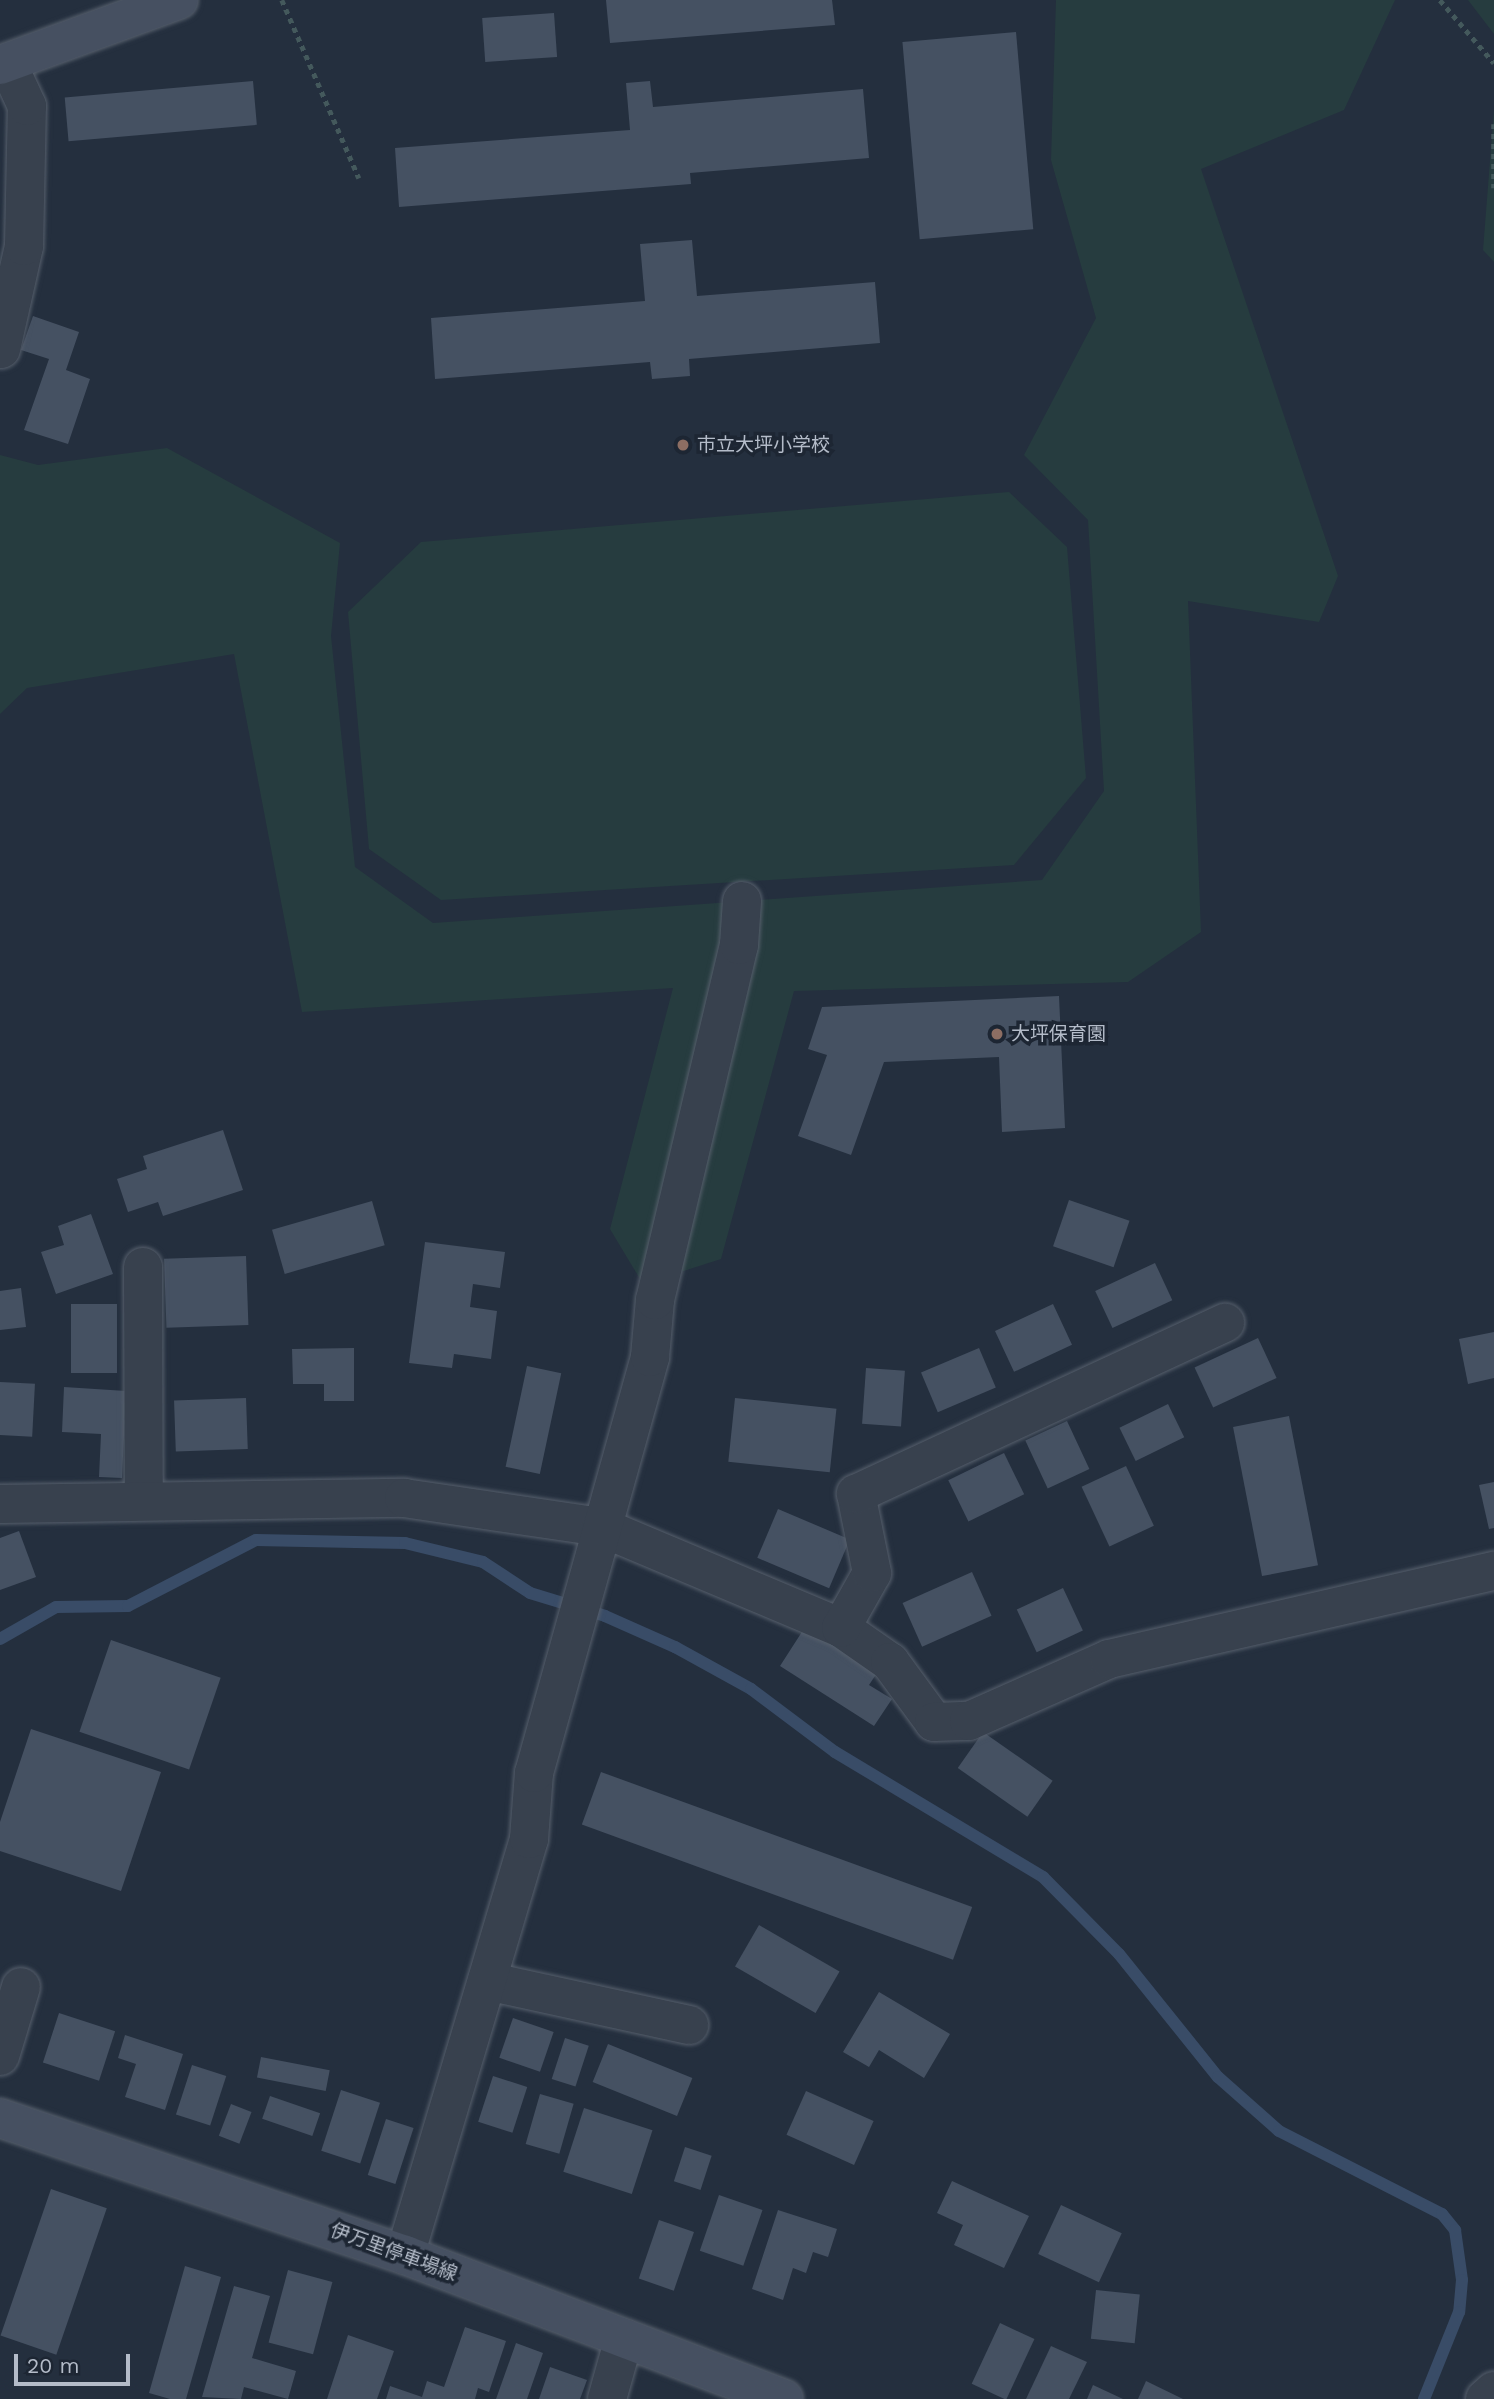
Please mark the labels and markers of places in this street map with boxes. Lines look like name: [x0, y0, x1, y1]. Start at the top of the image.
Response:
place label: 市立大坪小学校: [697, 434, 830, 456]
marker: 市立大坪小学校: [675, 437, 691, 453]
place label: 大坪保育園: [1011, 1023, 1106, 1045]
marker: 大坪保育園: [989, 1026, 1005, 1042]

